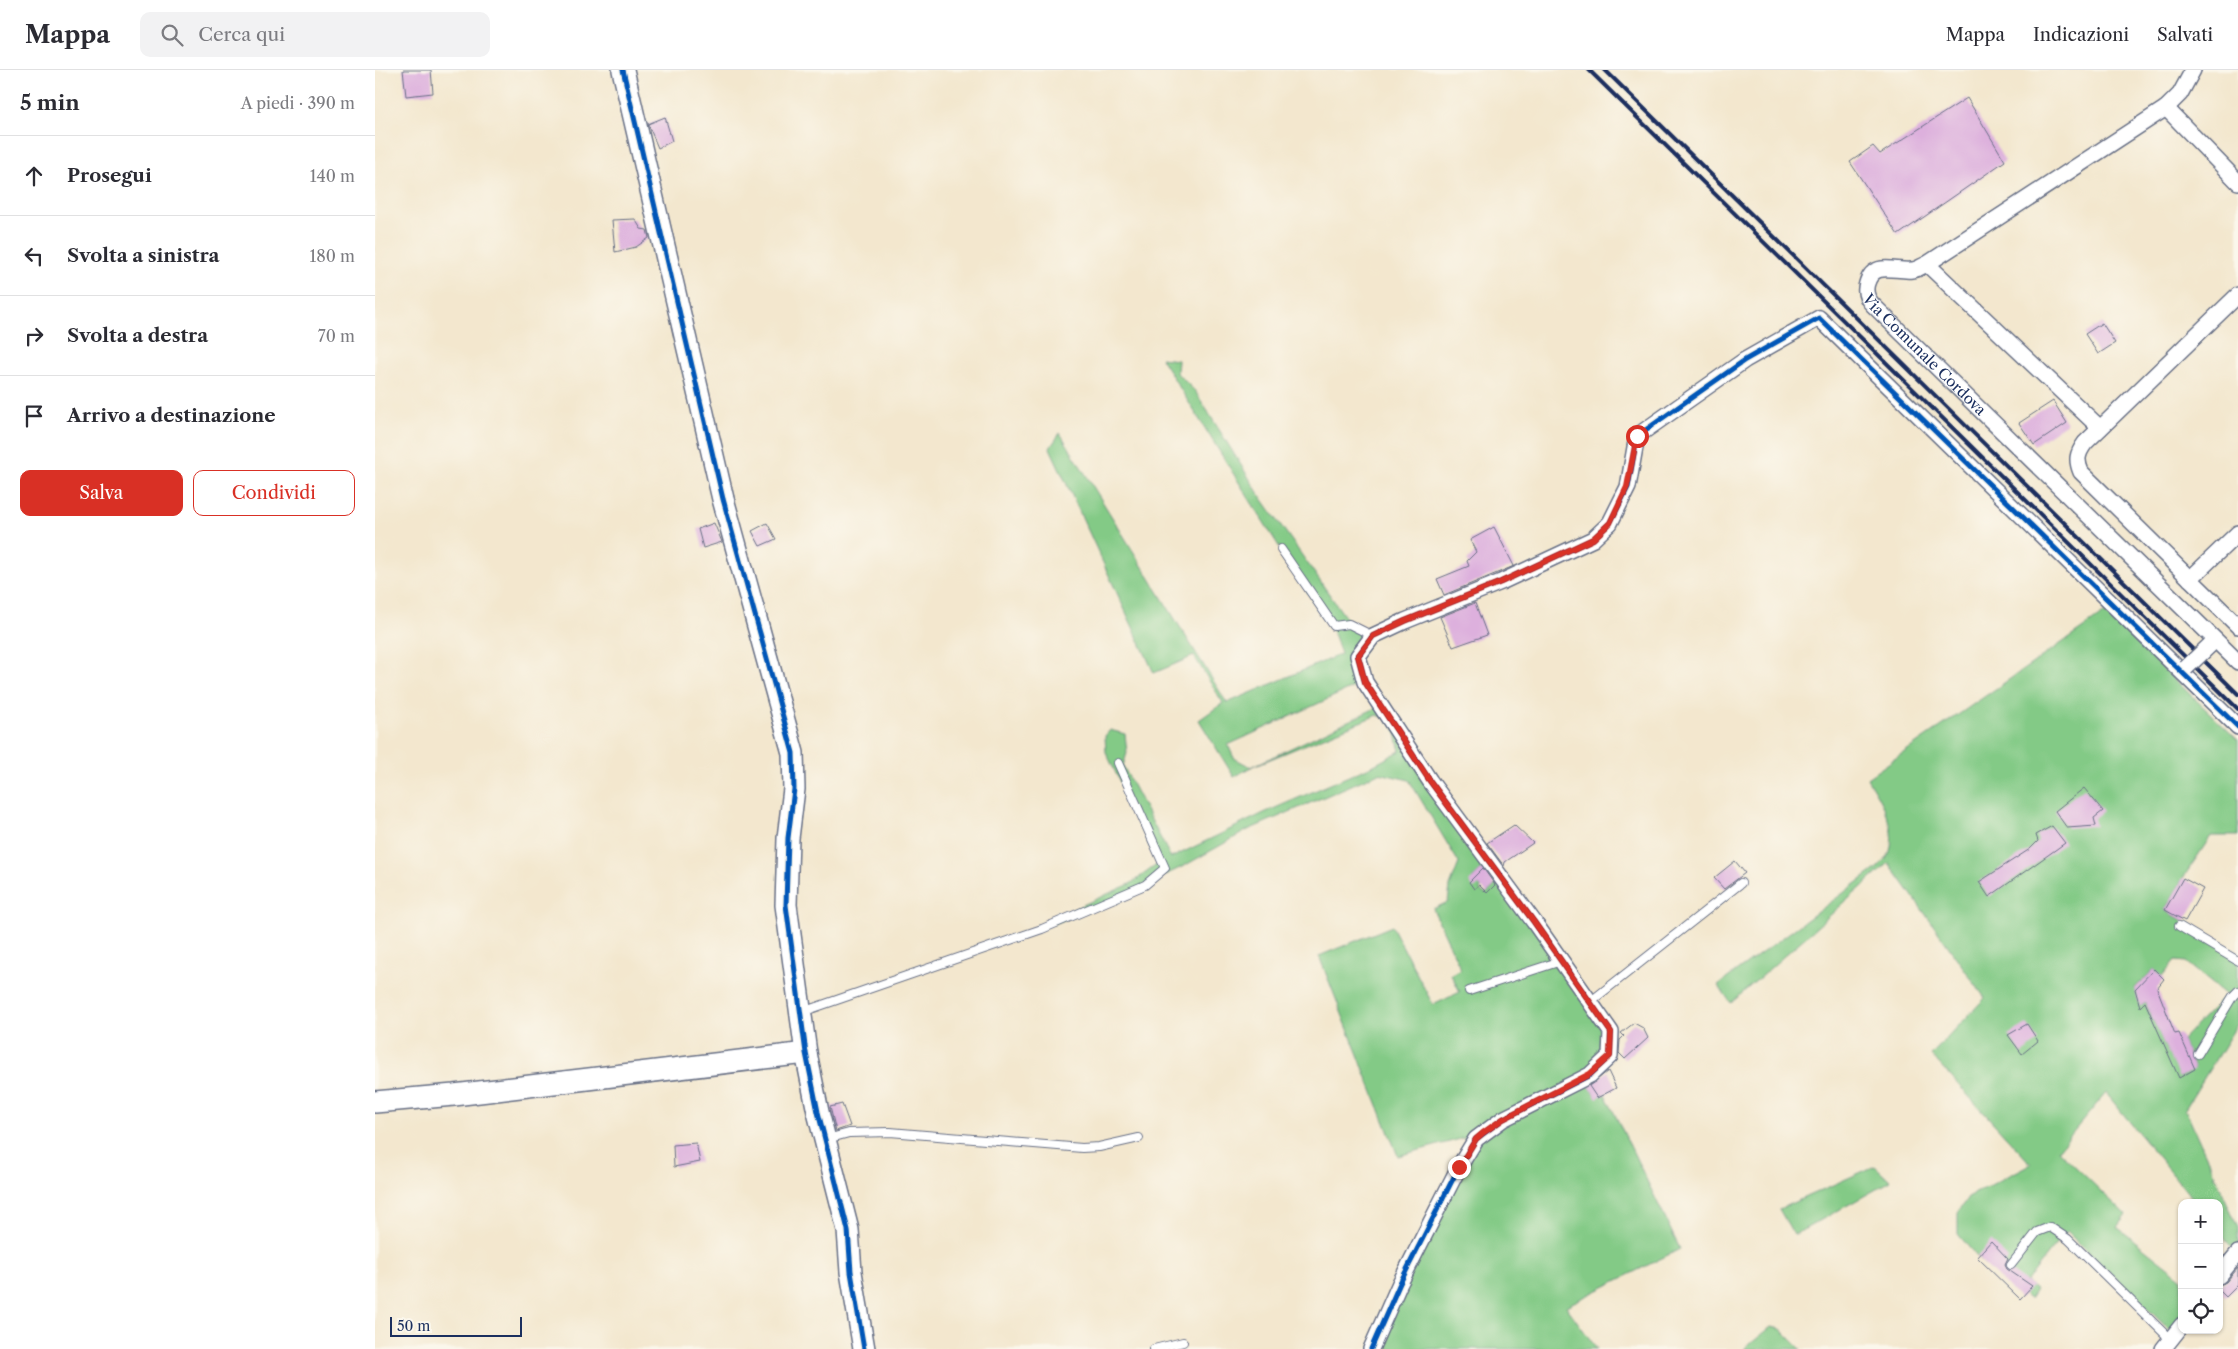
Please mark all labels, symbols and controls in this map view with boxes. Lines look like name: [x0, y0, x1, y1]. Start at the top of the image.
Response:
search box: [140, 12, 490, 57]
text: Mappa: [25, 20, 110, 49]
icon: search: [158, 21, 186, 49]
text: Cerca qui: [198, 23, 285, 46]
text: Mappa: [1946, 24, 2005, 46]
text: Indicazioni: [2033, 24, 2129, 46]
text: Salvati: [2157, 24, 2213, 46]
text: 5 min: [20, 90, 80, 115]
text: A piedi · 390 m: [241, 93, 355, 113]
icon: ahead: [20, 162, 48, 190]
text: Prosegui: [67, 164, 152, 187]
text: 140 m: [310, 166, 355, 186]
icon: left: [20, 242, 48, 270]
text: Svolta a sinistra: [67, 244, 220, 267]
text: 180 m: [309, 246, 355, 266]
street label: Via Comunale Cordova: [1858, 289, 1990, 419]
icon: right: [20, 322, 48, 350]
text: Svolta a destra: [67, 324, 208, 347]
text: 70 m: [318, 326, 355, 346]
icon: arrive: [20, 402, 48, 430]
text: Arrivo a destinazione: [67, 404, 276, 427]
route start: [1626, 425, 1649, 448]
button: Salva: [20, 470, 183, 516]
button: Condividi: [193, 470, 355, 516]
route end: [1448, 1156, 1471, 1179]
map controls: [2178, 1199, 2223, 1334]
button: +: [2178, 1199, 2223, 1244]
button: −: [2178, 1244, 2223, 1289]
button: locate: [2178, 1289, 2223, 1334]
scale bar: [390, 1314, 523, 1337]
text: 50 m: [397, 1317, 430, 1335]

